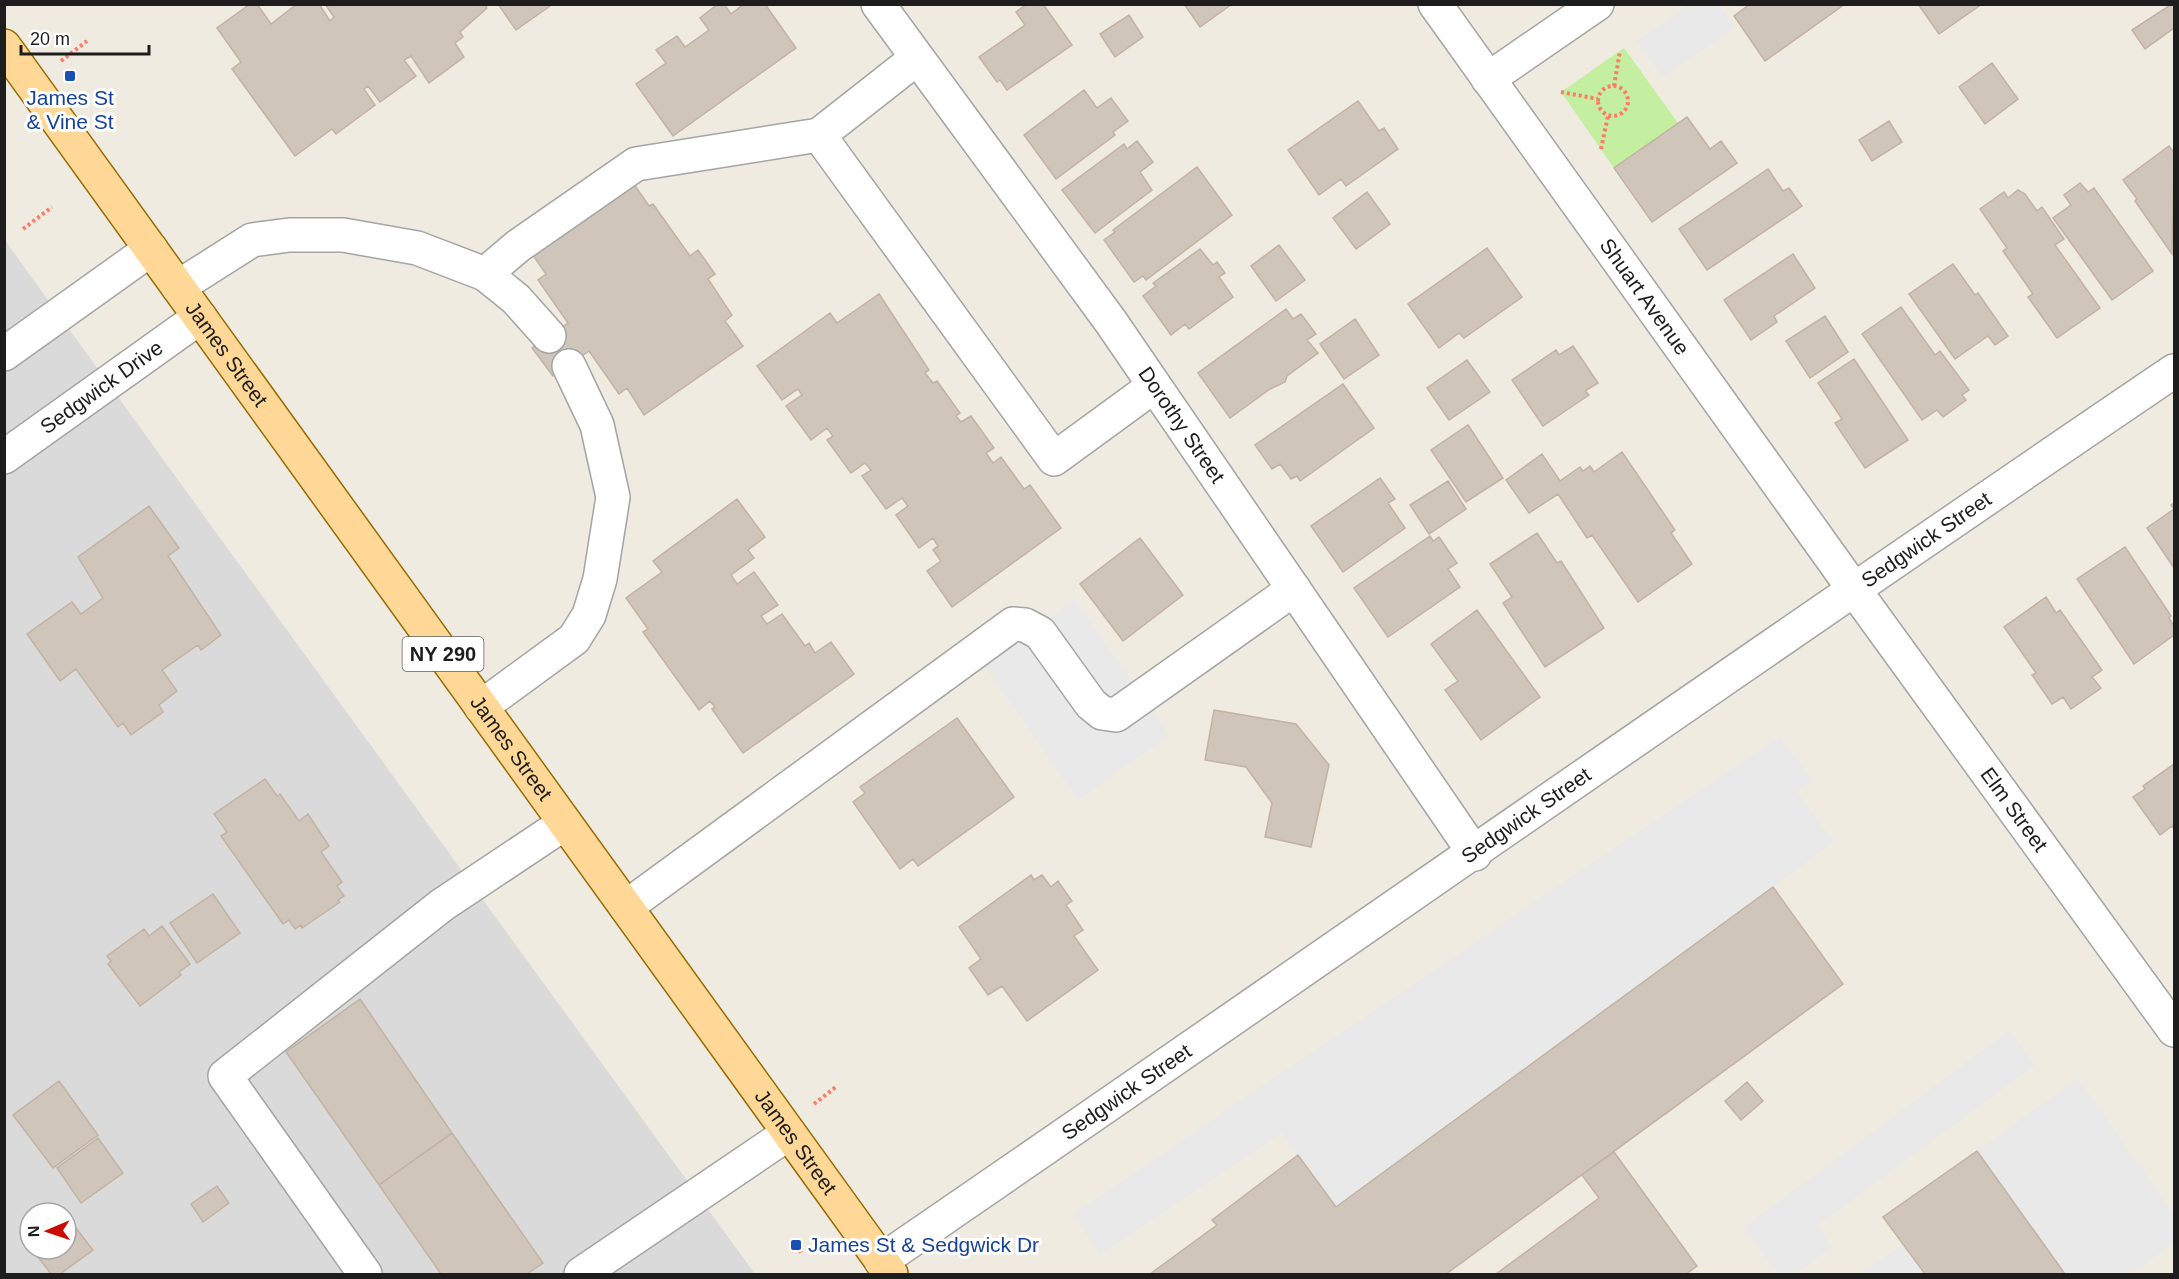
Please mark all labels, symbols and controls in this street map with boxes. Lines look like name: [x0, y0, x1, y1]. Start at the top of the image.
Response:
scale bar: [21, 18, 148, 56]
text: 20 m: [30, 29, 70, 49]
marker: James St & Vine St: [63, 69, 77, 83]
place label: James St & Vine St: [26, 86, 114, 133]
street label: Shuart Avenue: [1596, 234, 1694, 359]
street label: James Street: [181, 297, 273, 411]
street label: Sedgwick Drive: [36, 335, 167, 438]
street label: Dorothy Street: [1134, 362, 1230, 487]
street label: Sedgwick Street: [1857, 487, 1995, 592]
road number: NY 290: [402, 637, 484, 671]
street label: James Street: [466, 691, 557, 805]
street label: Sedgwick Street: [1457, 762, 1595, 868]
street label: Elm Street: [1976, 763, 2053, 856]
street label: Sedgwick Street: [1057, 1039, 1195, 1144]
street label: James Street: [750, 1085, 842, 1199]
north arrow: [18, 1201, 78, 1261]
text: N: [25, 1225, 42, 1238]
place label: James St & Sedgwick Dr: [808, 1233, 1039, 1256]
marker: James St & Sedgwick Dr: [789, 1238, 803, 1252]

